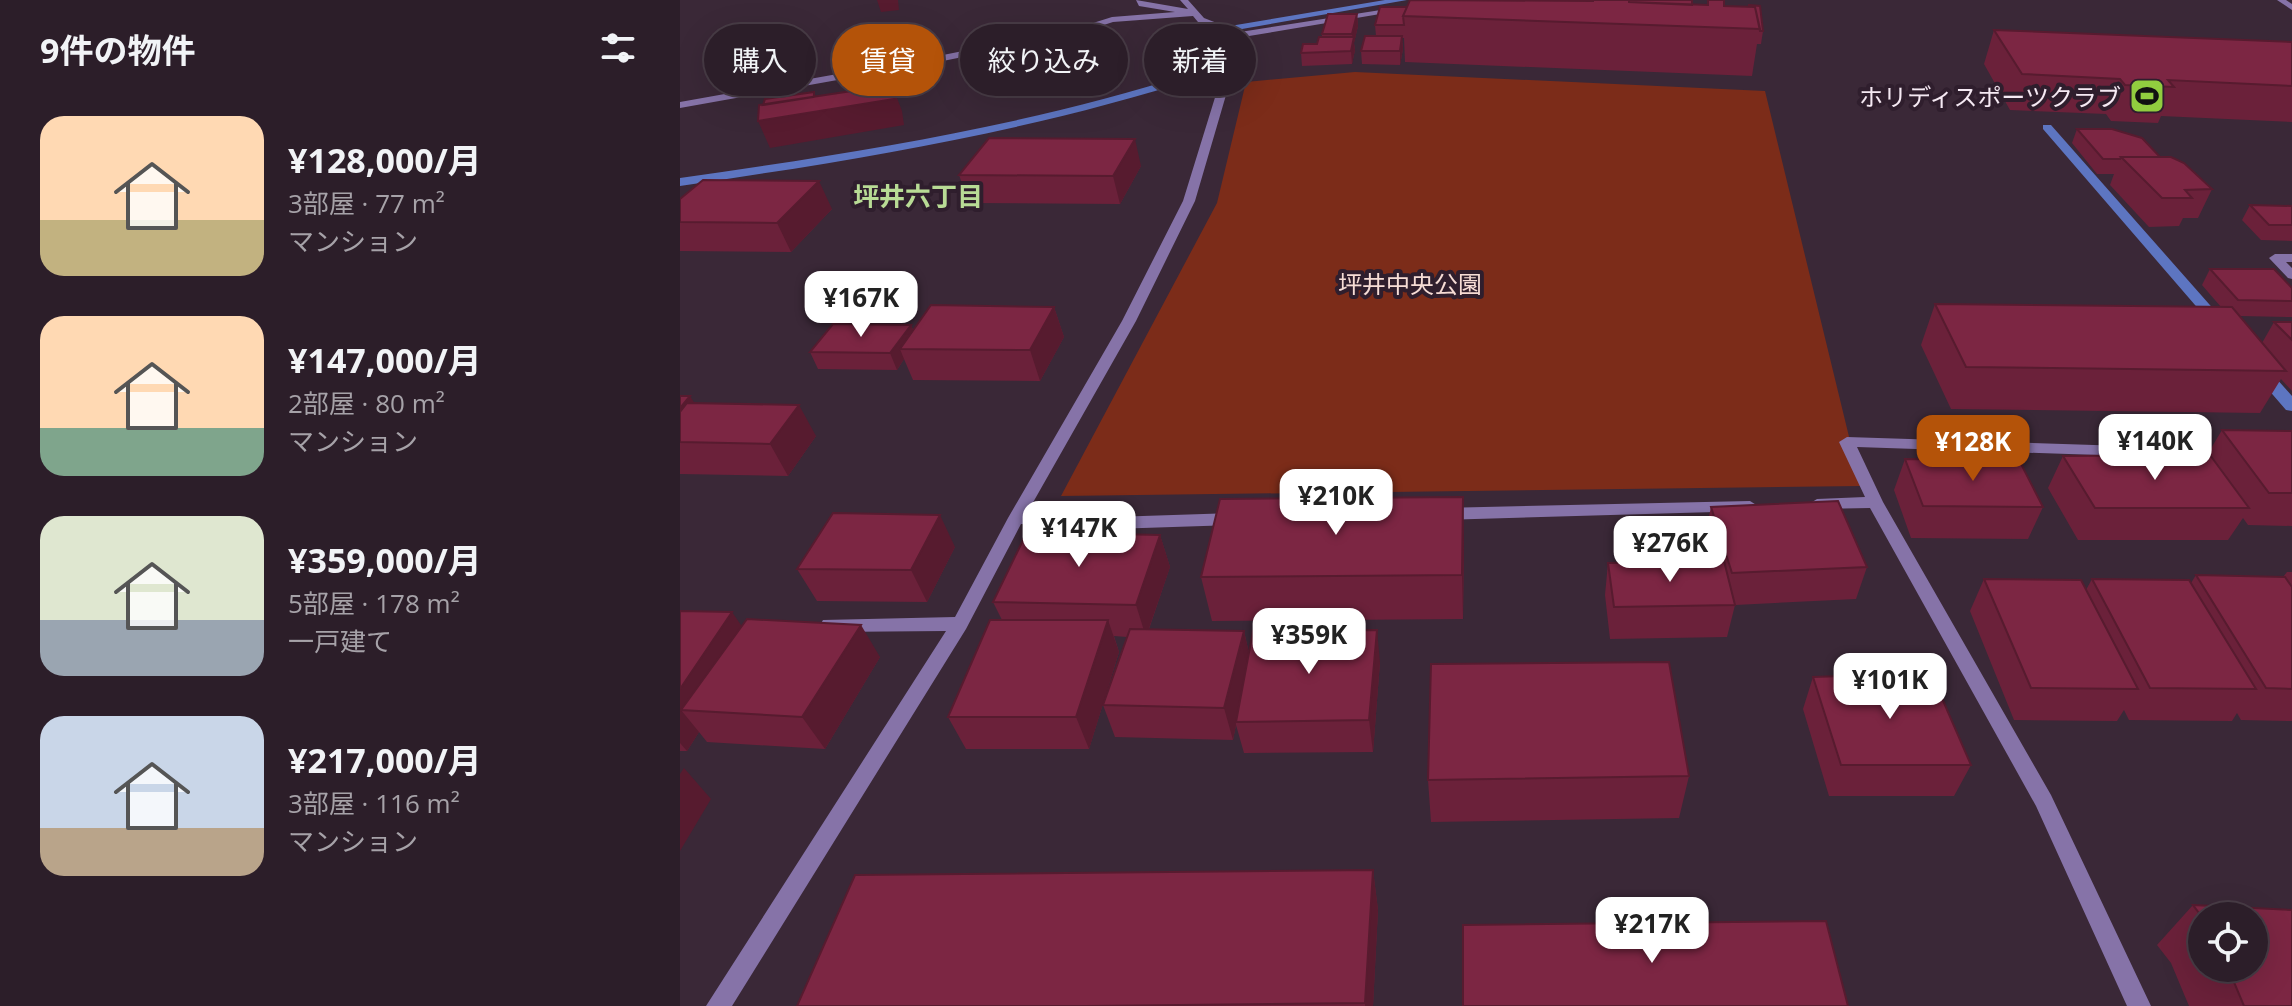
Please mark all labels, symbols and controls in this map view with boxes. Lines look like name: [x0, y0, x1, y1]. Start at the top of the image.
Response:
chip: 購入: [704, 24, 816, 96]
chip: 賃貸: [832, 24, 944, 96]
chip: 絞り込み: [960, 24, 1128, 96]
chip: 新着: [1144, 24, 1256, 96]
icon: filters: [596, 26, 640, 70]
text: 9件の物件: [40, 27, 195, 73]
sports icon: ホリディスポーツクラブ: [2128, 77, 2166, 115]
place label: ホリディスポーツクラブ: [1859, 80, 2121, 113]
text: ¥128,000/月: [288, 137, 482, 183]
icon: home: [104, 148, 200, 244]
district label: 坪井六丁目: [853, 178, 983, 214]
text: 3部屋 · 77 m²: [288, 185, 445, 221]
text: マンション: [288, 223, 418, 259]
park label: 坪井中央公園: [1338, 267, 1482, 300]
pin: ¥167K: [805, 271, 917, 339]
text: ¥167K: [823, 279, 899, 315]
text: ¥147,000/月: [288, 337, 482, 383]
icon: home: [104, 348, 200, 444]
text: 2部屋 · 80 m²: [288, 385, 445, 421]
pin: ¥140K: [2099, 414, 2211, 482]
pin: ¥128K: [1917, 415, 2029, 483]
text: ¥140K: [2117, 422, 2193, 458]
text: マンション: [288, 423, 418, 459]
text: ¥128K: [1935, 423, 2011, 459]
pin: ¥210K: [1280, 469, 1392, 537]
text: ¥210K: [1298, 477, 1374, 513]
pin: ¥147K: [1023, 501, 1135, 569]
text: ¥147K: [1041, 509, 1117, 545]
pin: ¥276K: [1614, 516, 1726, 584]
text: ¥276K: [1632, 524, 1708, 560]
text: ¥359,000/月: [288, 537, 482, 583]
icon: home: [104, 548, 200, 644]
text: 5部屋 · 178 m²: [288, 585, 460, 621]
pin: ¥359K: [1253, 608, 1365, 676]
text: ¥359K: [1271, 616, 1347, 652]
text: 一戸建て: [288, 623, 392, 659]
pin: ¥101K: [1834, 653, 1946, 721]
text: ¥101K: [1852, 661, 1928, 697]
text: ¥217,000/月: [288, 737, 482, 783]
icon: home: [104, 748, 200, 844]
text: 3部屋 · 116 m²: [288, 785, 460, 821]
text: マンション: [288, 823, 418, 859]
pin: ¥217K: [1596, 897, 1708, 965]
map controls: [2188, 902, 2268, 982]
button: locate: [2188, 902, 2268, 982]
text: ¥217K: [1614, 905, 1690, 941]

